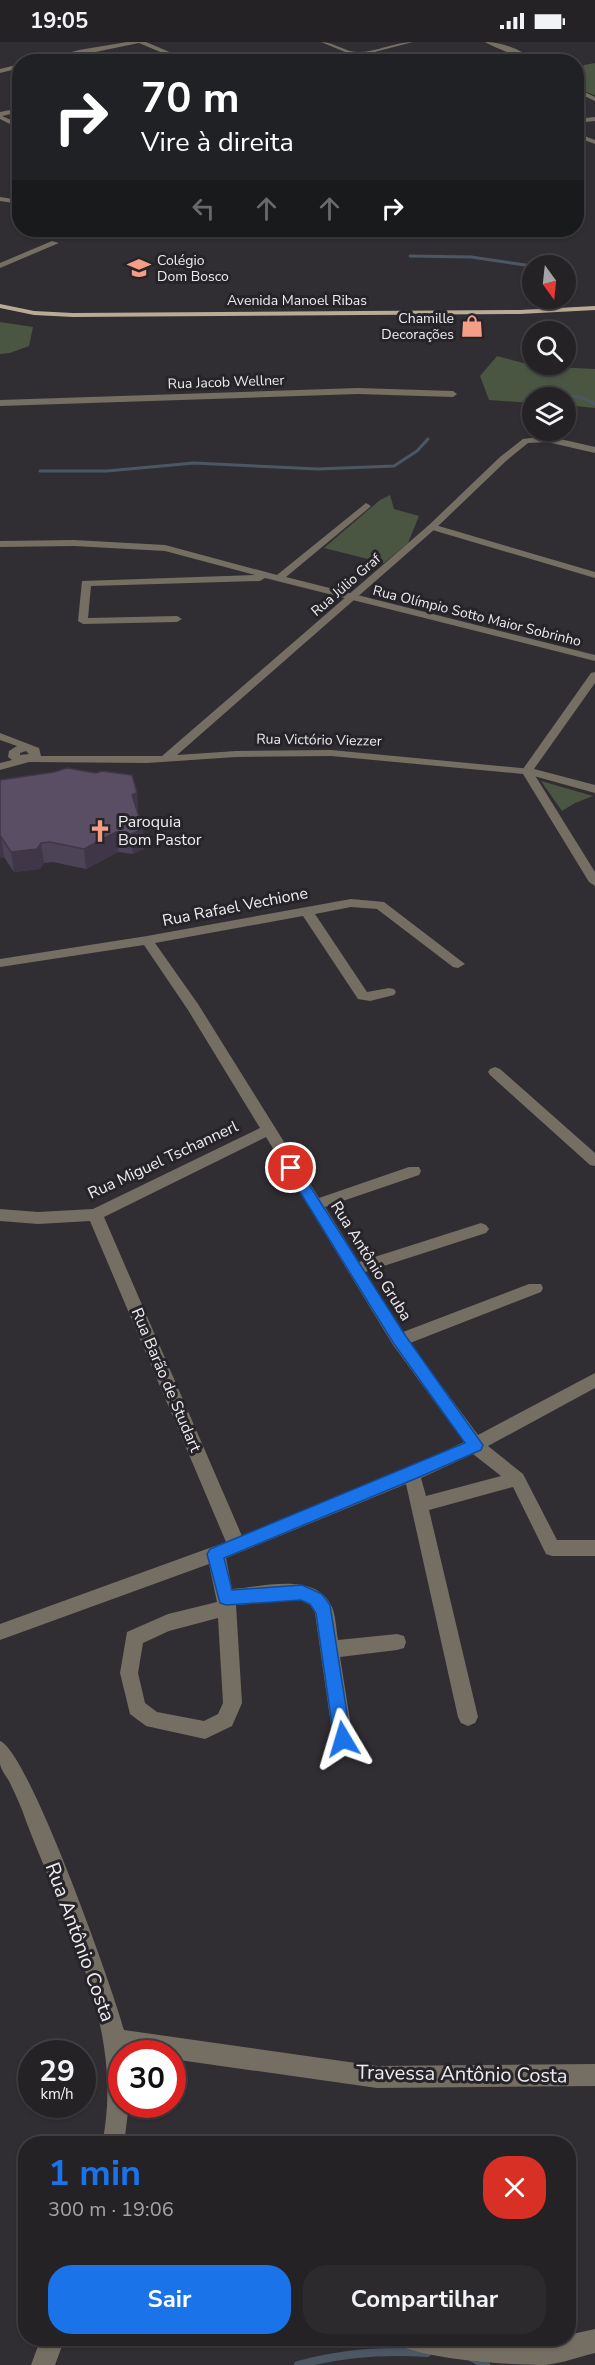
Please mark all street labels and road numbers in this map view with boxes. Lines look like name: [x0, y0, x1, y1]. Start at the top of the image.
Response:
street label: Avenida Manoel Ribas: [227, 291, 367, 310]
street label: Rua Jacob Wellner: [167, 370, 285, 394]
street label: Rua Júlio Graf: [307, 549, 385, 621]
street label: Rua Olímpio Sotto Maior Sobrinho: [371, 581, 583, 651]
street label: Rua Victório Viezzer: [256, 729, 382, 751]
street label: Rua Rafael Vechione: [160, 882, 310, 932]
street label: Rua Miguel Tschannerl: [84, 1115, 242, 1205]
street label: Rua Antônio Gruba: [325, 1197, 417, 1325]
street label: Rua Barão de Studart: [126, 1305, 206, 1456]
street label: Rua Antônio Costa: [39, 1859, 121, 2025]
street label: Travessa Antônio Costa: [356, 2059, 568, 2089]

